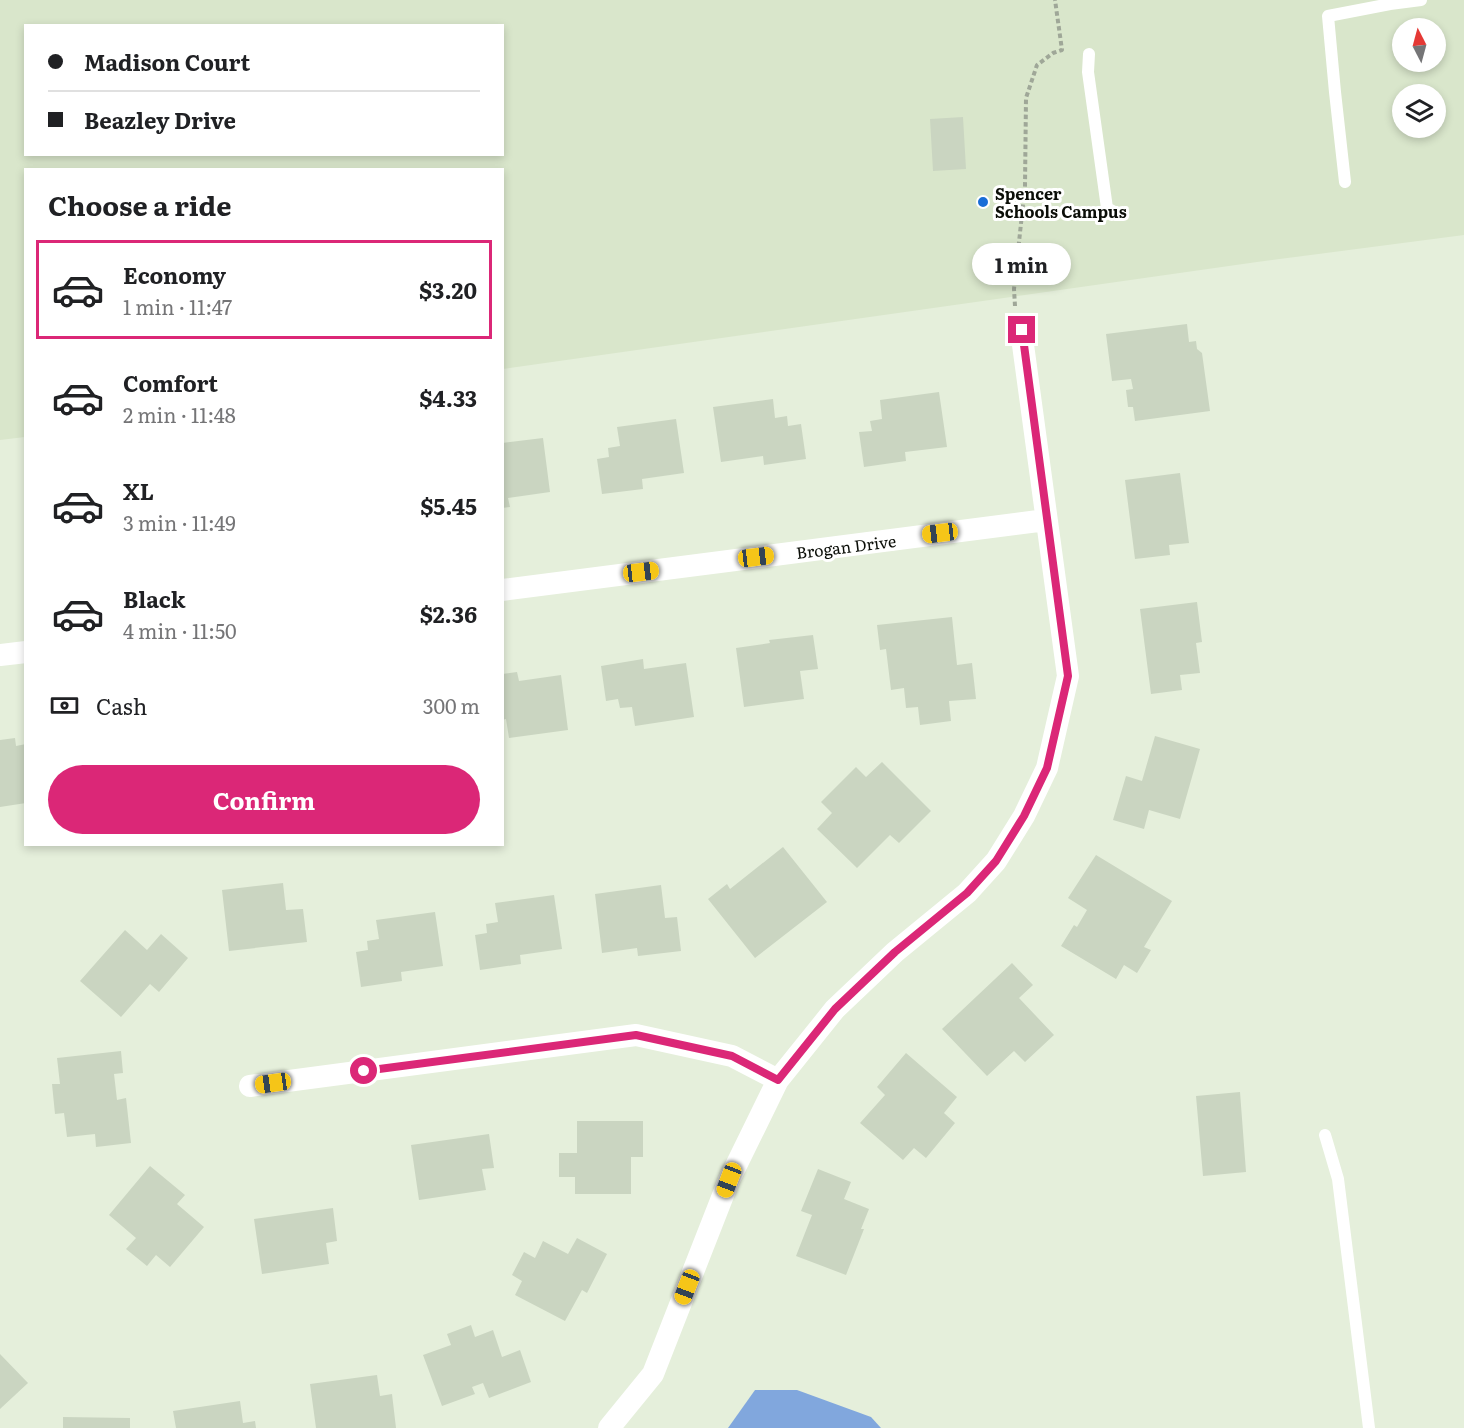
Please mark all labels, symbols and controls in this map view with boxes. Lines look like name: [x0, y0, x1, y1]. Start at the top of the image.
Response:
north arrow: [1392, 18, 1446, 72]
map controls: [1392, 18, 1446, 138]
text: Madison Court: [84, 45, 250, 78]
button: layers: [1392, 84, 1446, 138]
text: Beazley Drive: [84, 103, 236, 136]
place label: Spencer Schools Campus: [995, 181, 1127, 223]
text: Choose a ride: [48, 184, 231, 224]
marker: Spencer Schools Campus: [976, 195, 990, 209]
callout: 1 min: [972, 243, 1072, 285]
text: 1 min: [995, 249, 1048, 279]
text: Economy: [123, 258, 226, 291]
icon: car: [51, 263, 105, 317]
text: $3.20: [419, 273, 477, 306]
text: 1 min · 11:47: [123, 291, 232, 321]
route end: [1008, 316, 1035, 343]
text: Comfort: [123, 366, 218, 399]
icon: car: [51, 371, 105, 425]
text: $4.33: [419, 381, 477, 414]
text: 2 min · 11:48: [123, 399, 236, 429]
text: XL: [123, 474, 154, 507]
icon: car: [51, 479, 105, 533]
text: $5.45: [420, 489, 477, 522]
text: 3 min · 11:49: [123, 507, 236, 537]
car: [921, 522, 959, 544]
street label: Brogan Drive: [795, 528, 897, 564]
car: [737, 546, 775, 568]
car: [622, 561, 660, 583]
text: Black: [123, 582, 185, 615]
icon: car: [51, 587, 105, 641]
text: $2.36: [420, 597, 477, 630]
text: 4 min · 11:50: [123, 615, 237, 645]
icon: cash: [48, 689, 81, 722]
text: Cash: [96, 689, 147, 722]
text: 300 m: [423, 690, 480, 720]
button: Confirm: [48, 765, 480, 834]
route start: [350, 1057, 377, 1084]
car: [254, 1072, 292, 1094]
car: [714, 1160, 744, 1200]
car: [672, 1267, 702, 1307]

